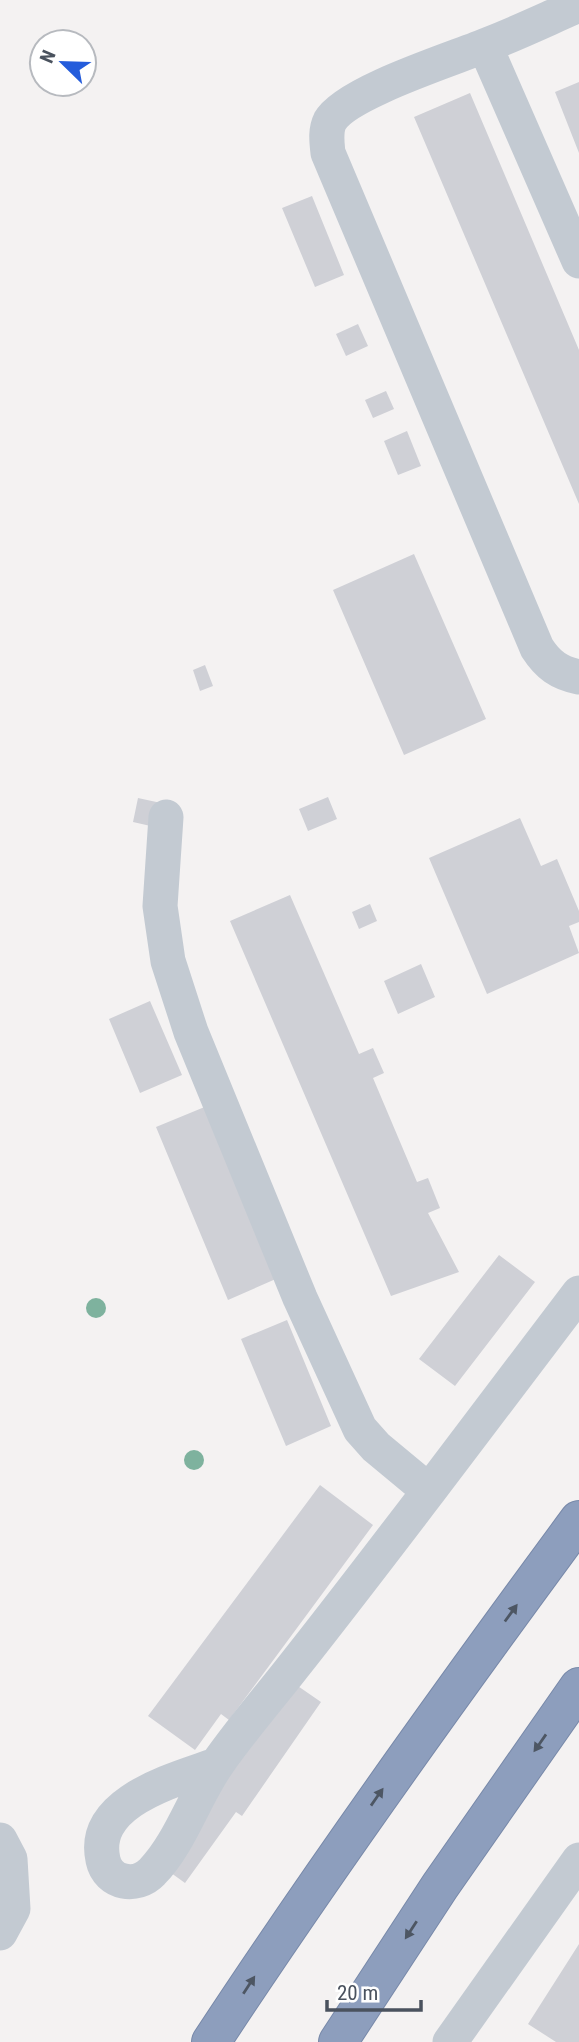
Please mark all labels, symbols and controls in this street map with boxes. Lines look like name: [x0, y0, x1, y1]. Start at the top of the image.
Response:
north arrow: [28, 28, 98, 98]
text: N: [35, 47, 61, 66]
one-way arrow: [503, 1604, 517, 1622]
one-way arrow: [533, 1734, 547, 1752]
one-way arrow: [370, 1788, 384, 1806]
one-way arrow: [405, 1921, 418, 1940]
scale bar: [327, 1968, 421, 2012]
one-way arrow: [242, 1975, 255, 1995]
text: 20 m: [337, 1981, 378, 2005]

